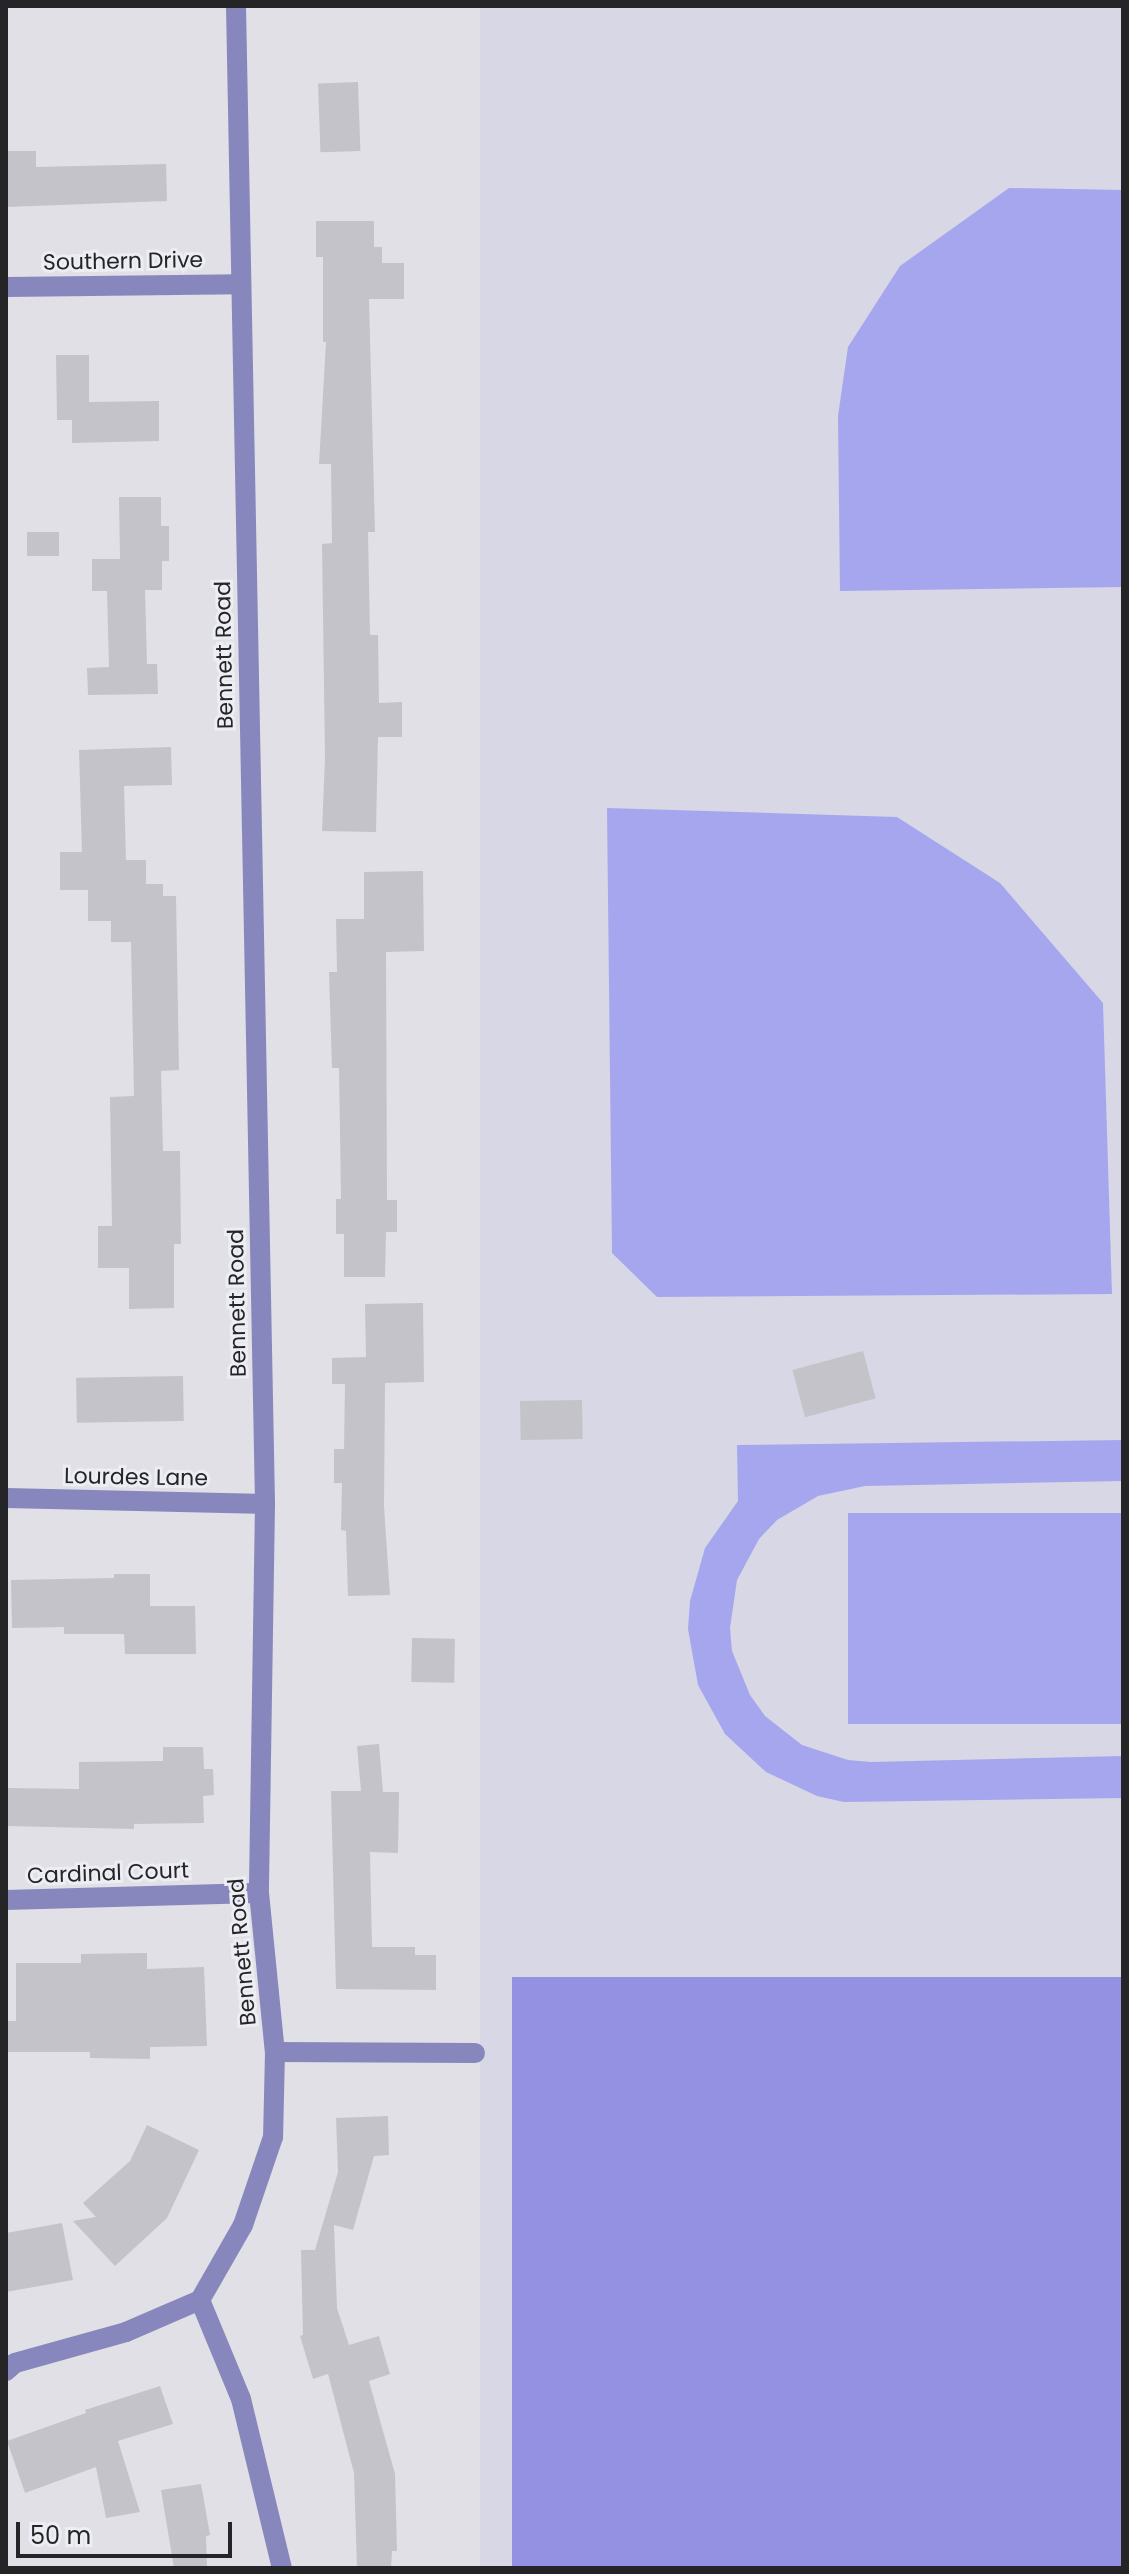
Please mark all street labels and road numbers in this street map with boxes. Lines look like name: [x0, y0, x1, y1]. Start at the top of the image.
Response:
street label: Southern Drive: [43, 246, 203, 276]
street label: Bennett Road: [210, 581, 238, 729]
street label: Bennett Road: [223, 1229, 251, 1377]
street label: Lourdes Lane: [64, 1463, 208, 1491]
street label: Cardinal Court: [27, 1857, 189, 1889]
street label: Bennett Road: [222, 1877, 262, 2027]

